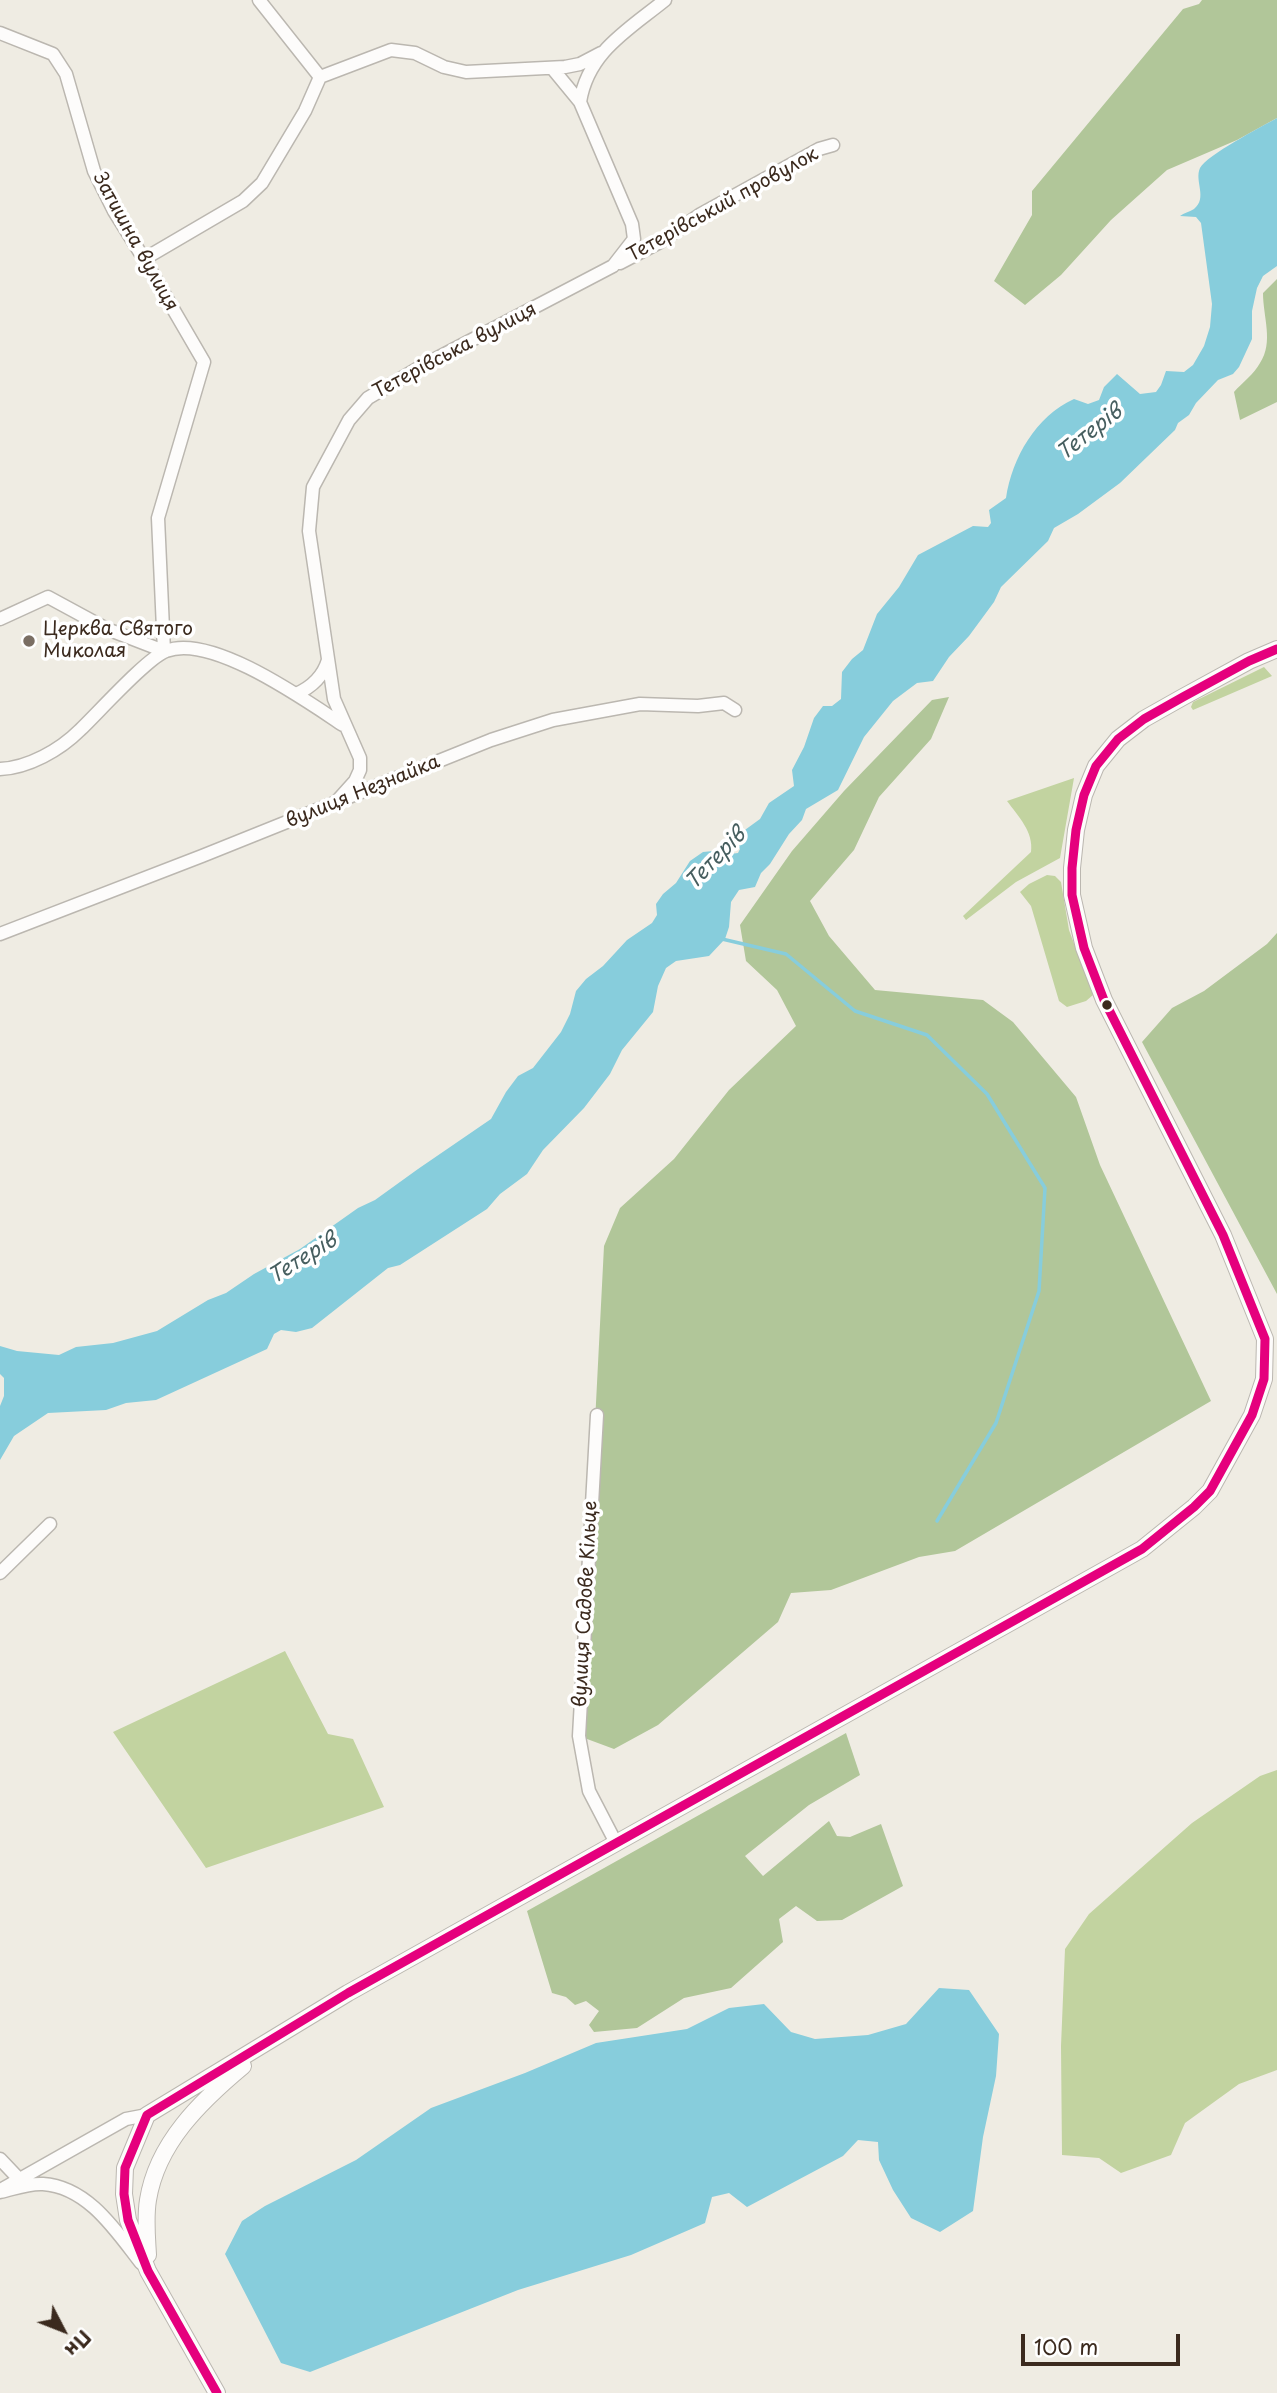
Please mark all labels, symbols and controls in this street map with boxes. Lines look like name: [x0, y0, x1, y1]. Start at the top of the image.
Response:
street label: Тетерівський провулок: [624, 143, 822, 267]
street label: Затишна вулиця: [88, 169, 182, 315]
street label: Тетерівська вулиця: [369, 298, 541, 404]
water label: Тетерів: [1052, 400, 1128, 466]
place label: Церква Святого Миколая: [43, 619, 193, 663]
marker: Церква Святого Миколая: [21, 633, 37, 649]
street label: вулиця Незнайка: [283, 751, 443, 833]
water label: Тетерів: [681, 823, 751, 895]
unlabelled marker: [1100, 998, 1114, 1012]
water label: Тетерів: [264, 1228, 342, 1290]
street label: вулиця Садове Кільце: [569, 1500, 603, 1708]
north arrow: [28, 2295, 98, 2365]
scale bar: [1025, 2320, 1184, 2364]
text: Пн: [59, 2324, 98, 2364]
text: 100 m: [1034, 2330, 1098, 2362]

